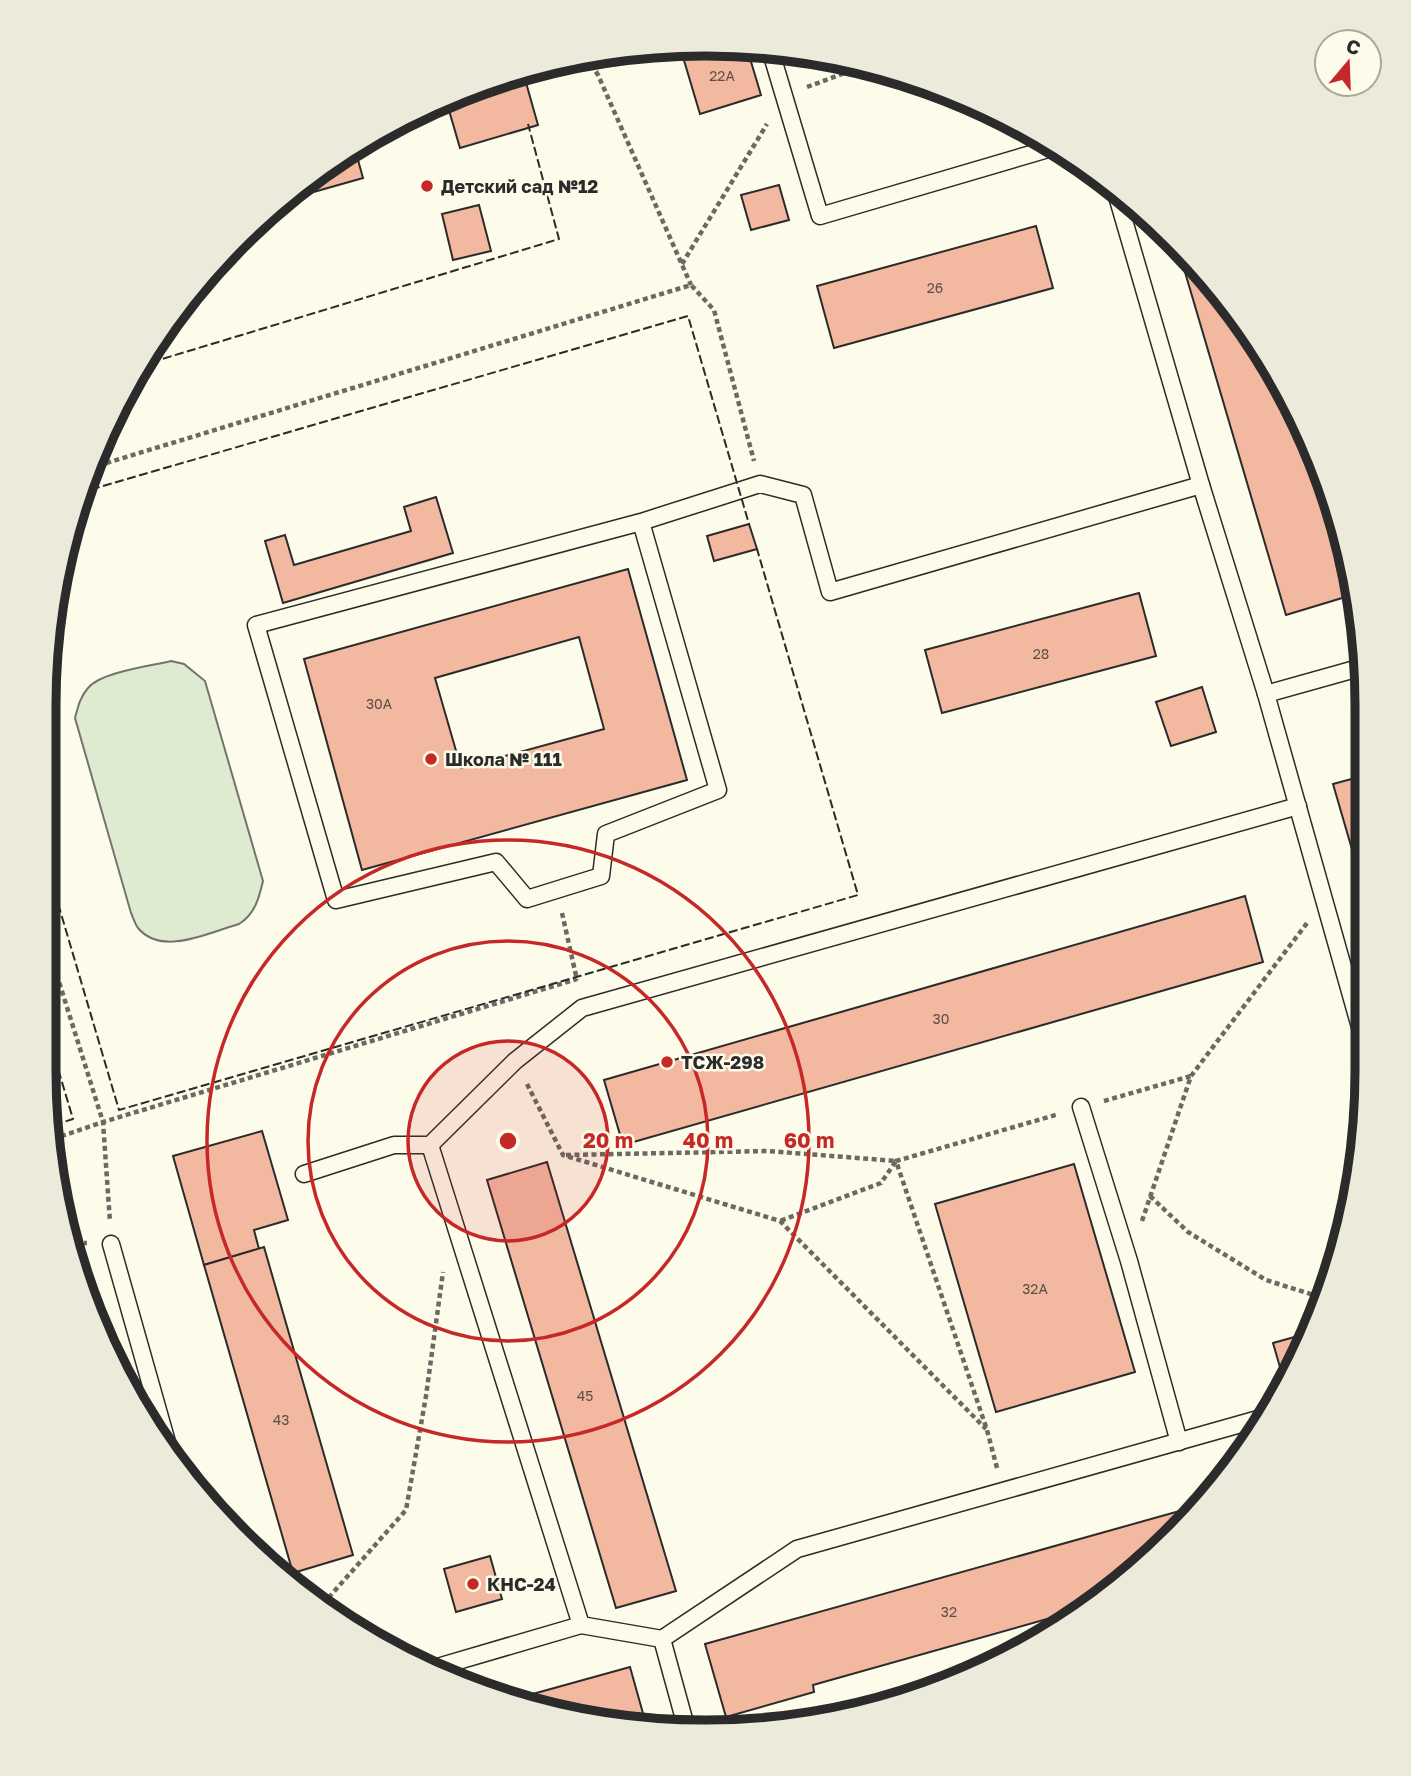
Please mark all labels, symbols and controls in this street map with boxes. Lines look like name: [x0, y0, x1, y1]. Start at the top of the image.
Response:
north arrow: [1313, 28, 1383, 98]
text: С: [1344, 33, 1364, 60]
house number: 22А: [709, 67, 735, 84]
place label: Детский сад №12: [441, 175, 598, 197]
marker: Детский сад №12: [419, 178, 435, 194]
house number: 26: [927, 279, 943, 296]
house number: 28: [1033, 645, 1049, 662]
house number: 30А: [366, 695, 393, 712]
place label: Школа № 111: [445, 748, 562, 770]
marker: Школа № 111: [423, 751, 439, 767]
house number: 30: [933, 1010, 949, 1027]
place label: ТСЖ-298: [681, 1051, 764, 1073]
marker: ТСЖ-298: [659, 1054, 675, 1070]
text: 20 m: [583, 1127, 633, 1153]
text: 40 m: [683, 1127, 733, 1153]
text: 60 m: [784, 1127, 834, 1153]
centre of rings: [496, 1129, 520, 1153]
house number: 32А: [1022, 1280, 1048, 1297]
house number: 45: [577, 1387, 593, 1404]
house number: 43: [273, 1411, 289, 1428]
place label: КНС-24: [487, 1573, 556, 1595]
marker: КНС-24: [465, 1576, 481, 1592]
house number: 32: [941, 1603, 957, 1620]

